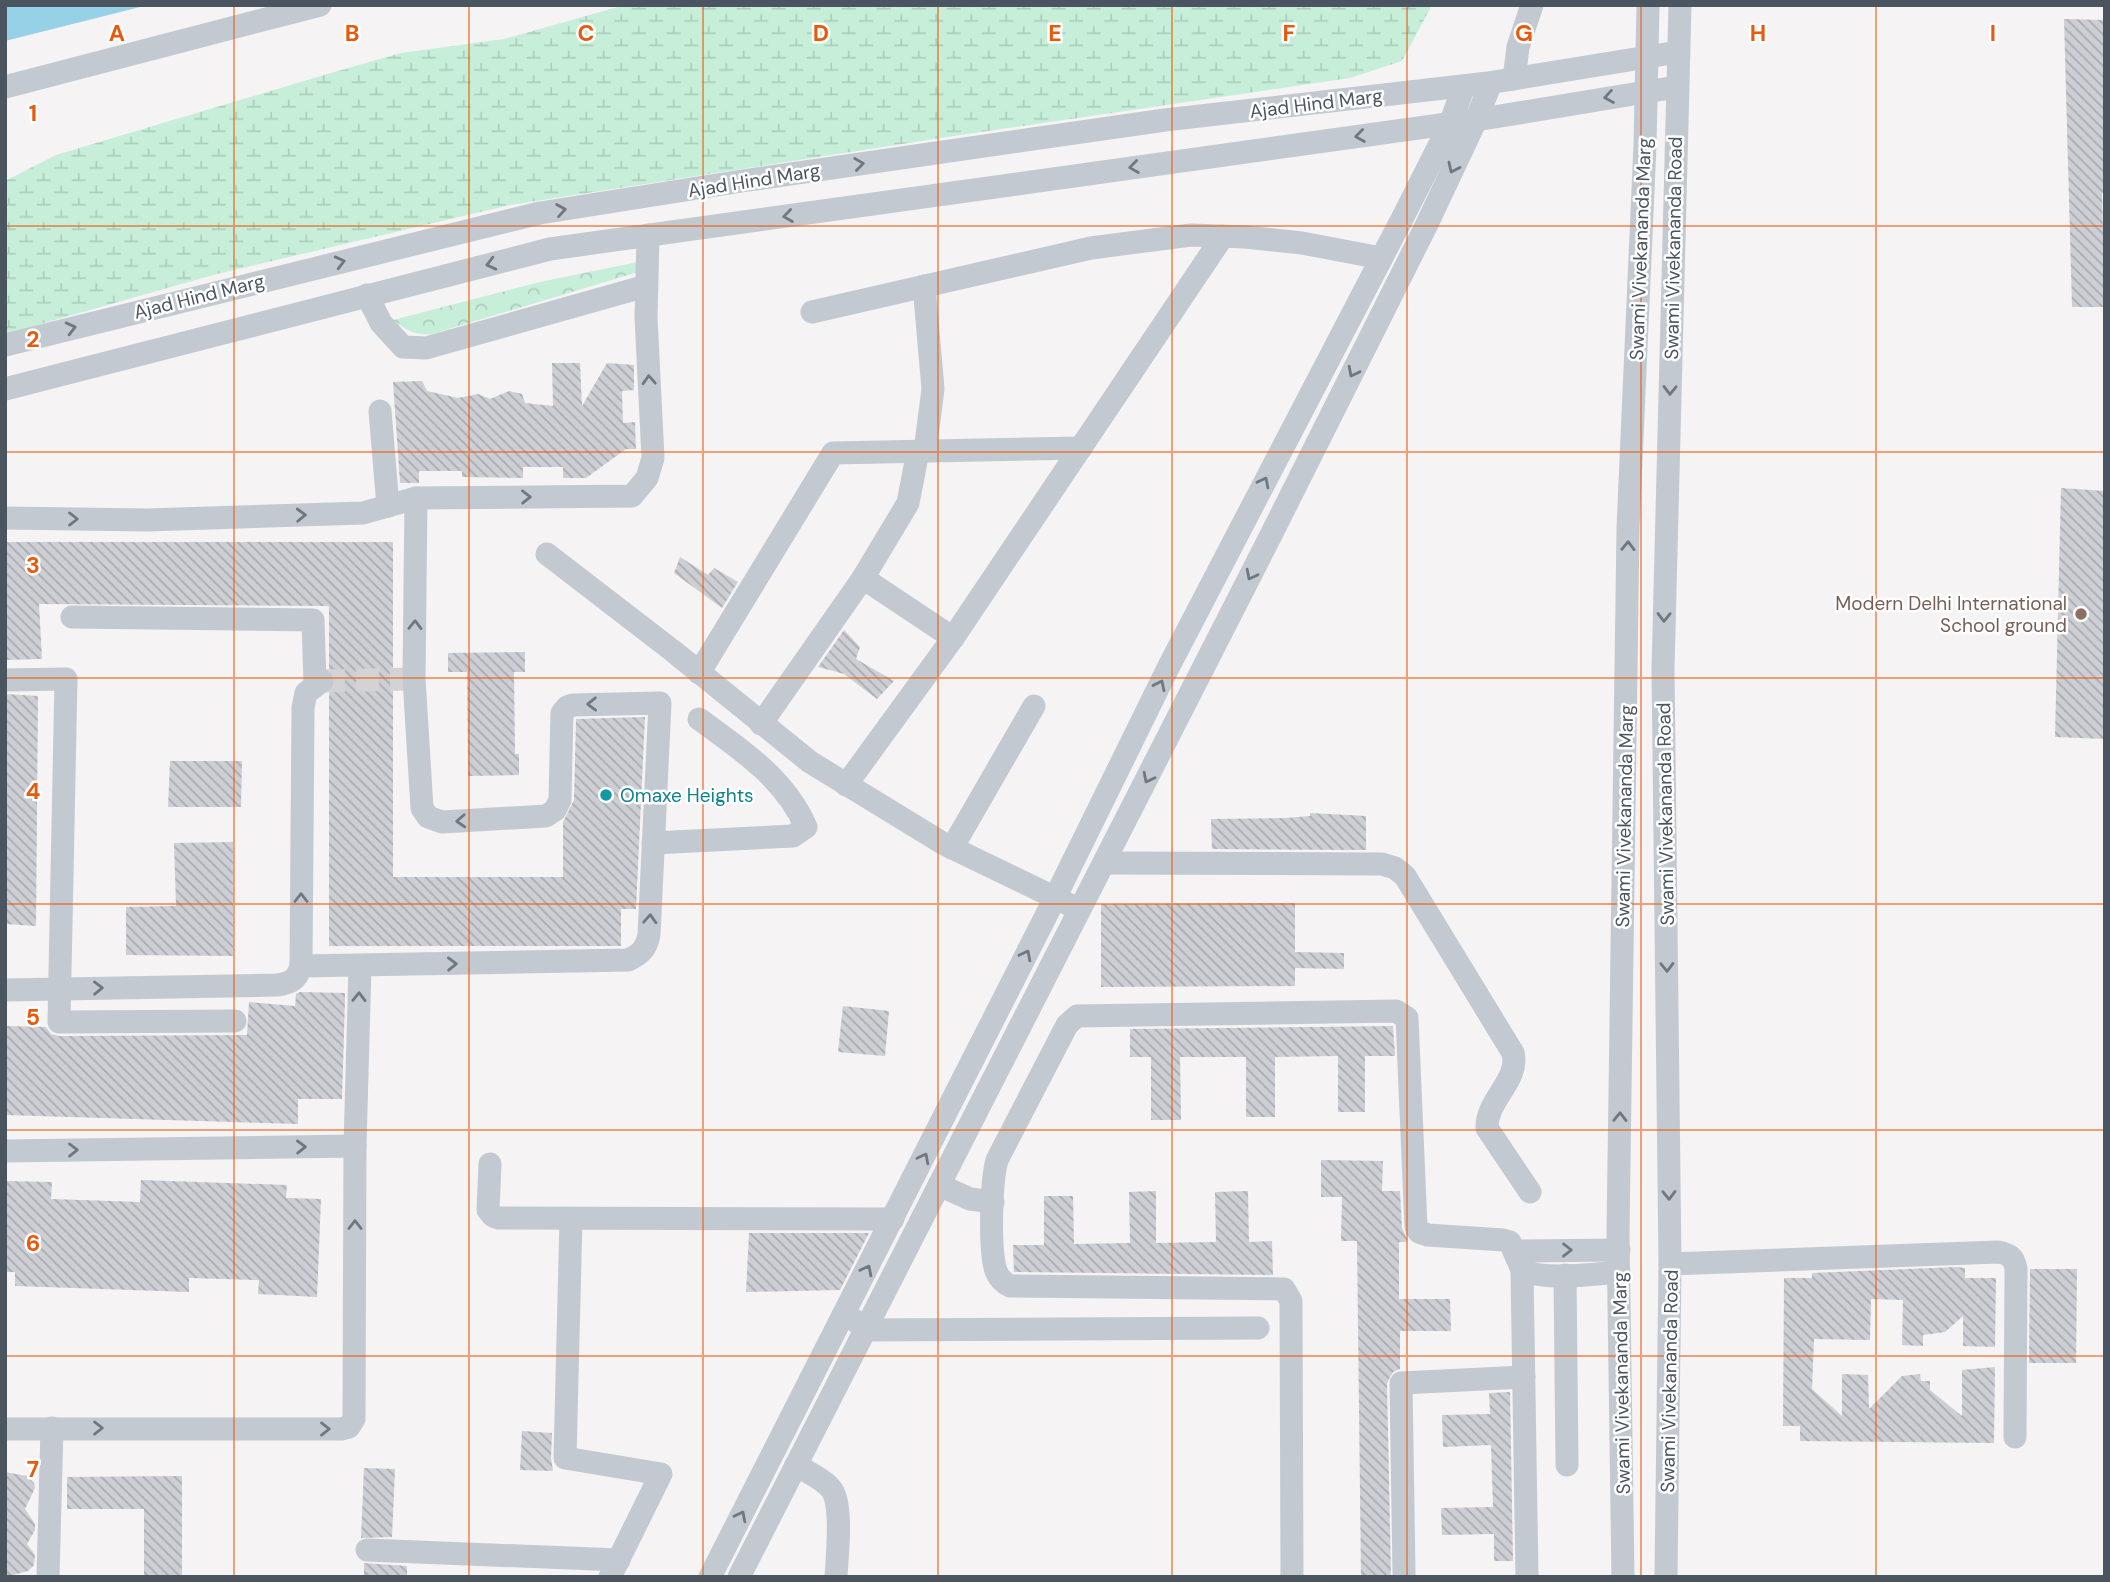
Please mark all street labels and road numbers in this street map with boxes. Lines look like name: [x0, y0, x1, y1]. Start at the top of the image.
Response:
street label: Ajad Hind Marg: [1248, 83, 1384, 124]
street label: Swami Vivekananda Road: [1659, 136, 1688, 360]
street label: Swami Vivekananda Marg: [1624, 137, 1657, 361]
street label: Ajad Hind Marg: [686, 158, 822, 203]
street label: Ajad Hind Marg: [131, 268, 267, 325]
street label: Swami Vivekananda Road: [1651, 702, 1680, 926]
street label: Swami Vivekananda Marg: [1610, 704, 1639, 928]
street label: Swami Vivekananda Road: [1655, 1269, 1684, 1493]
street label: Swami Vivekananda Marg: [1607, 1271, 1636, 1495]

